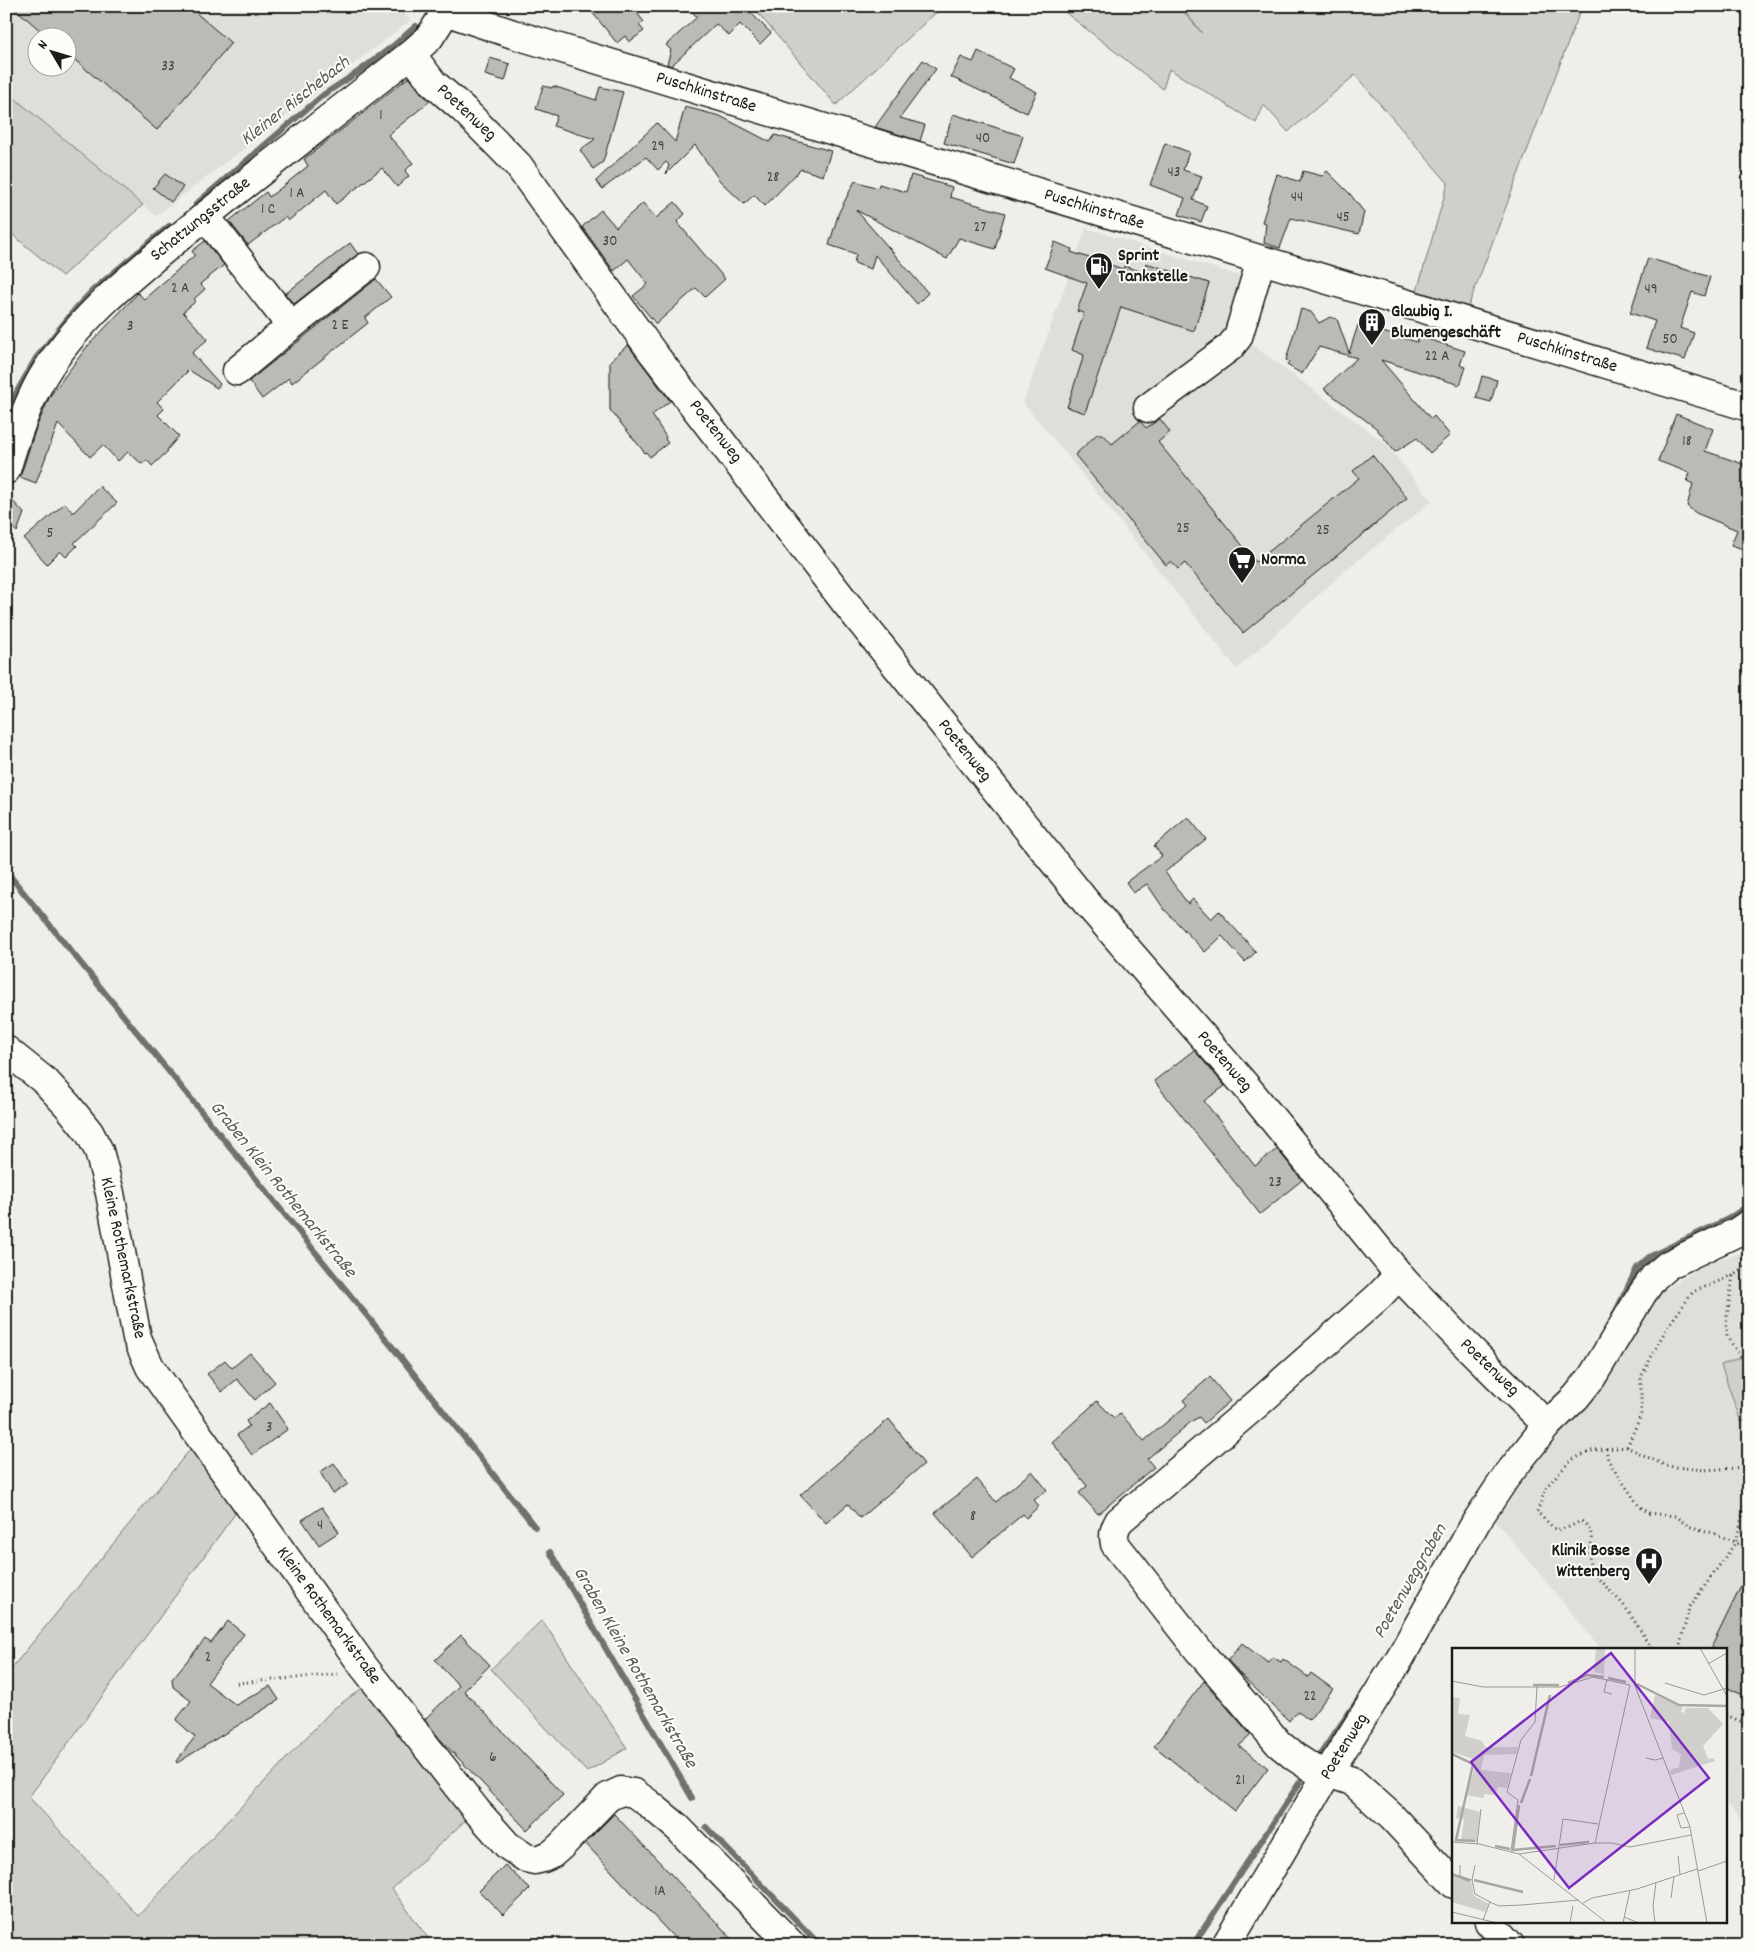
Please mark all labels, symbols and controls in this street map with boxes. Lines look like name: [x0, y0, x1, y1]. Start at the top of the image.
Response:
north arrow: [28, 28, 78, 78]
text: N: [33, 36, 53, 54]
water label: Kleiner Rischebach: [235, 50, 358, 153]
house number: 33: [161, 56, 175, 78]
street label: Puschkinstraße: [653, 66, 759, 120]
street label: Poetenweg: [430, 78, 502, 148]
house number: 1: [379, 105, 383, 127]
house number: 40: [976, 128, 990, 150]
house number: 29: [651, 136, 665, 158]
house number: 43: [1168, 162, 1180, 184]
house number: 28: [767, 167, 779, 189]
street label: Schatzungsstraße: [145, 172, 257, 268]
house number: 1 A: [290, 183, 304, 205]
street label: Puschkinstraße: [1041, 183, 1147, 237]
house number: 44: [1291, 187, 1303, 209]
house number: 1 C: [261, 199, 275, 221]
house number: 45: [1336, 207, 1350, 229]
house number: 27: [974, 217, 986, 239]
house number: 30: [603, 231, 617, 253]
place label: Sprint Tankstelle: [1118, 244, 1188, 290]
fuel station icon: Sprint Tankstelle: [1084, 251, 1114, 290]
house number: 2 A: [171, 278, 189, 300]
house number: 49: [1644, 279, 1658, 301]
place label: Glaubig I. Blumengeschäft: [1391, 300, 1501, 346]
building icon: Glaubig I. Blumengeschäft: [1357, 307, 1387, 346]
house number: 2 E: [332, 315, 349, 337]
house number: 3: [127, 316, 133, 338]
street label: Puschkinstraße: [1514, 326, 1620, 380]
house number: 50: [1662, 329, 1678, 351]
house number: 22 A: [1425, 346, 1449, 368]
street label: Poetenweg: [682, 395, 748, 469]
house number: 18: [1682, 431, 1692, 453]
house number: 25: [1176, 518, 1190, 540]
house number: 25: [1316, 520, 1330, 542]
house number: 5: [47, 523, 54, 545]
supermarket icon: Norma: [1227, 545, 1257, 584]
place label: Norma: [1261, 548, 1306, 573]
street label: Poetenweg: [931, 714, 997, 788]
street label: Poetenweg: [1190, 1026, 1258, 1098]
water label: Graben Klein Rothemarkstraße: [202, 1096, 363, 1285]
house number: 23: [1268, 1172, 1282, 1194]
street label: Kleine Rothemarkstraße: [93, 1175, 151, 1341]
street label: Poetenweg: [1454, 1333, 1525, 1403]
house number: 3: [266, 1417, 272, 1439]
house number: 8: [970, 1506, 976, 1528]
house number: 4: [317, 1515, 323, 1537]
water label: Poetenweggraben: [1367, 1519, 1455, 1644]
place label: Klinik Bosse Wittenberg: [1551, 1539, 1630, 1585]
street label: Kleine Rothemarkstraße: [270, 1542, 386, 1690]
hospital icon: Klinik Bosse Wittenberg: [1634, 1546, 1664, 1585]
water label: Graben Kleine Rothemarkstraße: [565, 1562, 704, 1775]
house number: 2: [205, 1647, 211, 1669]
inset map: [1452, 1648, 1728, 1924]
house number: 22: [1303, 1686, 1317, 1708]
street label: Poetenweg: [1315, 1709, 1375, 1785]
house number: 6: [489, 1747, 497, 1769]
house number: 21: [1235, 1770, 1245, 1792]
house number: 1A: [654, 1881, 666, 1903]

